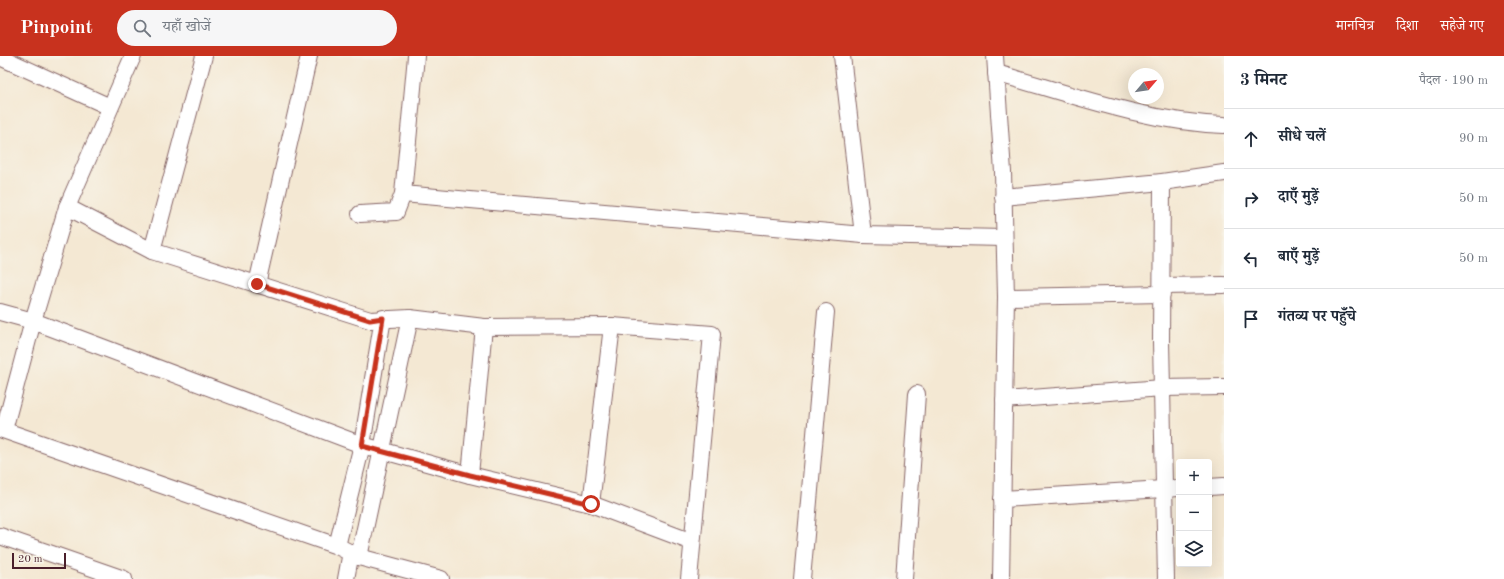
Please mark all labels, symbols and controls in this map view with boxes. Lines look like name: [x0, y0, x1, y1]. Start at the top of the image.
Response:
search box: [117, 10, 397, 46]
icon: search: [131, 17, 153, 39]
text: Pinpoint: [20, 19, 93, 38]
text: मानचित्र: [1336, 19, 1374, 33]
text: दिशा: [1396, 19, 1418, 33]
text: सहेजे गए: [1440, 19, 1484, 33]
text: यहाँ खोजें: [163, 20, 211, 35]
north arrow: [1128, 68, 1164, 104]
text: 3 मिनट: [1240, 72, 1287, 89]
text: पैदल · 190 m: [1419, 74, 1488, 87]
icon: ahead: [1240, 128, 1262, 150]
text: सीधे चलें: [1278, 130, 1326, 145]
text: 90 m: [1459, 132, 1488, 145]
icon: right: [1240, 188, 1262, 210]
text: दाएँ मुड़ें: [1278, 190, 1319, 205]
text: 50 m: [1459, 192, 1488, 205]
icon: left: [1240, 248, 1262, 270]
text: बाएँ मुड़ें: [1278, 250, 1319, 265]
text: 50 m: [1459, 252, 1488, 265]
route end: [248, 275, 266, 293]
icon: arrive: [1240, 308, 1262, 330]
text: गंतव्य पर पहुँचे: [1278, 310, 1356, 325]
map controls: [1176, 459, 1212, 567]
button: +: [1176, 459, 1212, 495]
route start: [582, 495, 600, 513]
button: −: [1176, 495, 1212, 531]
button: layers: [1176, 531, 1212, 567]
scale bar: [12, 551, 66, 570]
text: 20 m: [18, 554, 43, 565]

